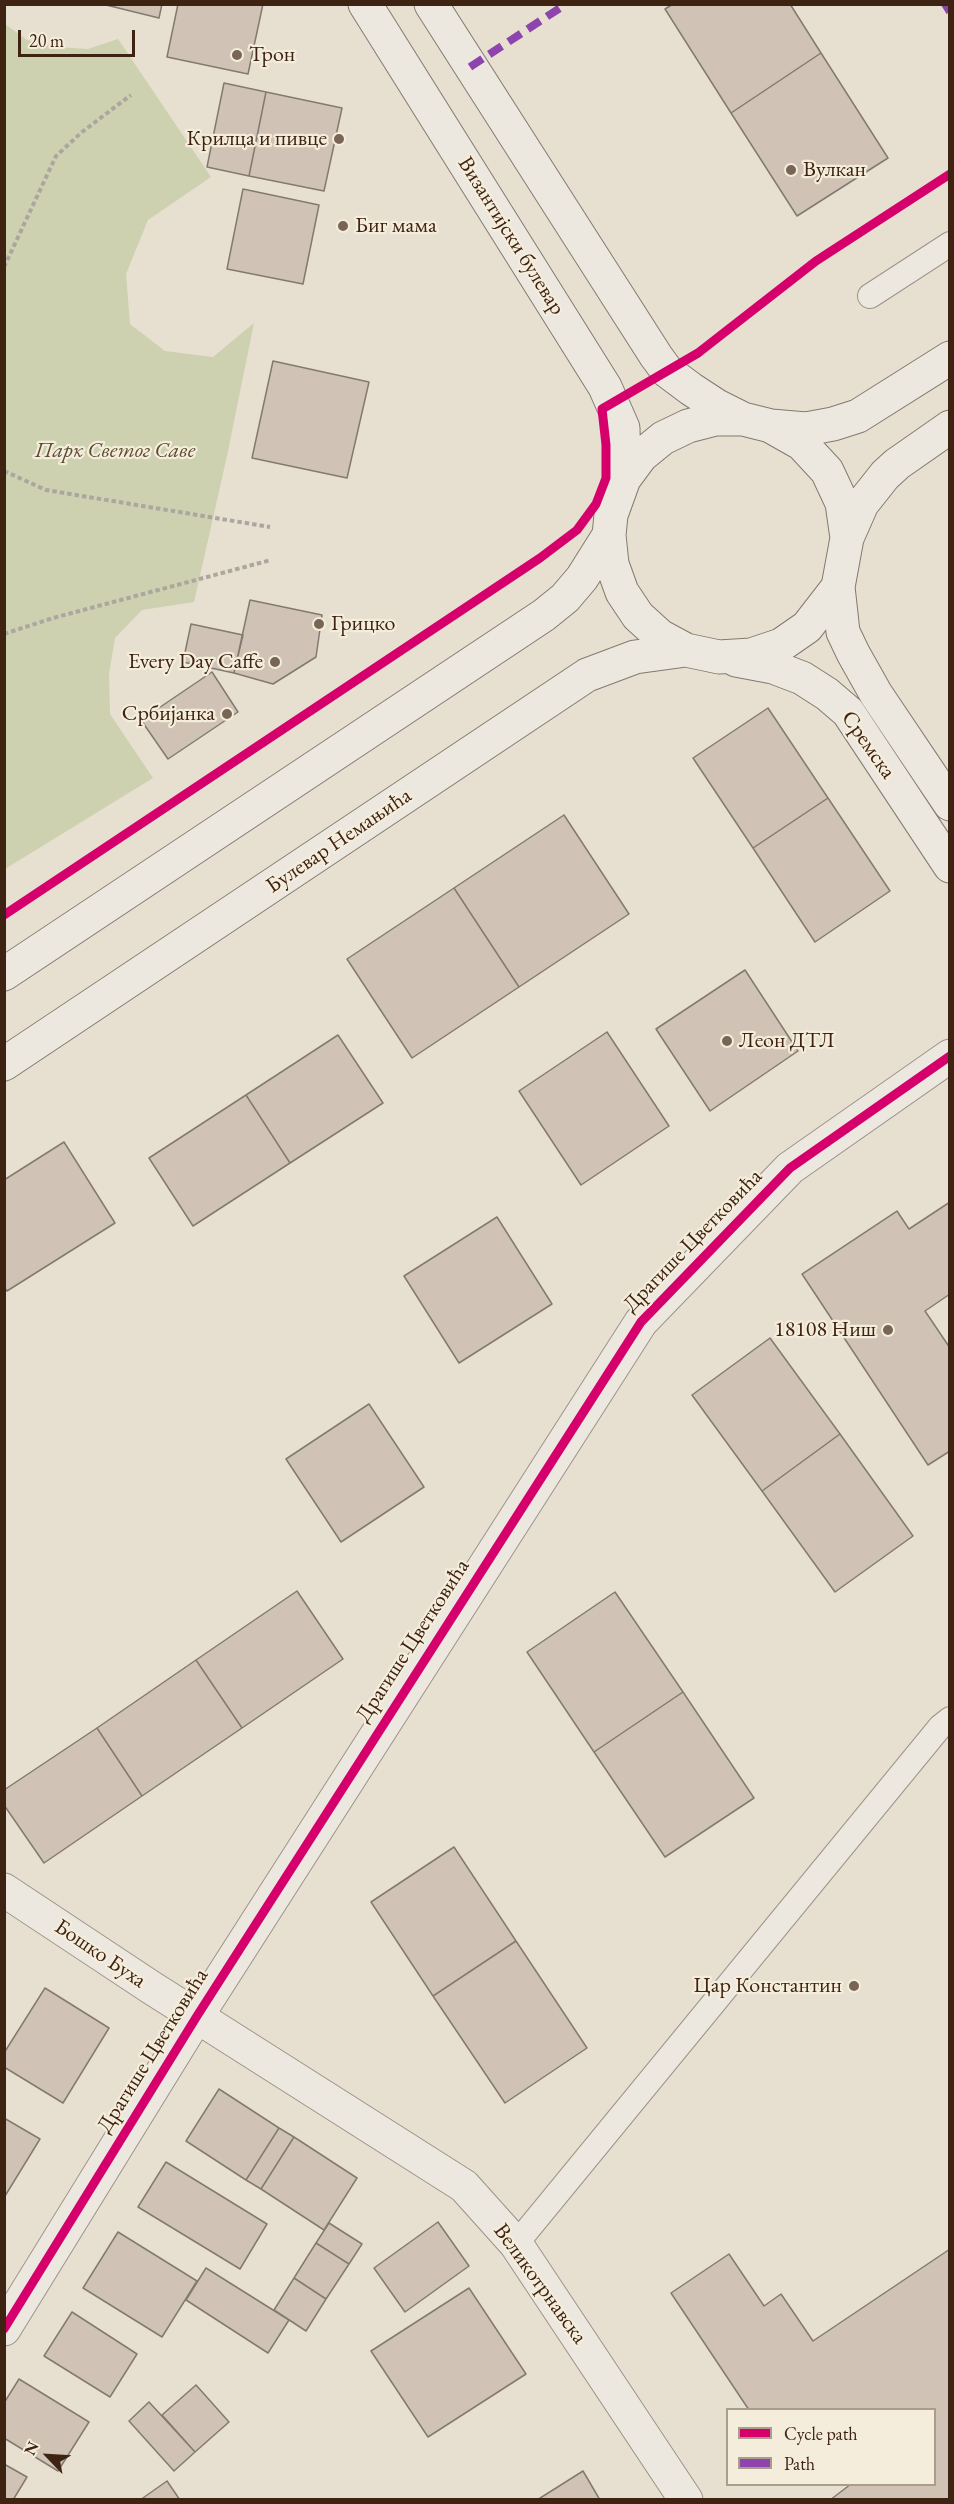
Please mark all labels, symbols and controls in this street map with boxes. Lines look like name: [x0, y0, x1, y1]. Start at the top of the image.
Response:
scale bar: [21, 18, 138, 56]
text: 20 m: [29, 29, 64, 52]
place label: Трон: [249, 42, 295, 68]
marker: Трон: [230, 48, 244, 62]
place label: Крилца и пивце: [186, 126, 327, 152]
marker: Крилца и пивце: [332, 132, 346, 146]
street label: Византијски булевар: [452, 152, 570, 320]
place label: Вулкан: [803, 157, 866, 183]
marker: Вулкан: [784, 163, 798, 177]
place label: Биг мама: [355, 213, 437, 239]
marker: Биг мама: [336, 219, 350, 233]
park label: Парк Светог Саве: [35, 438, 195, 464]
place label: Грицко: [331, 611, 395, 637]
marker: Грицко: [312, 617, 326, 631]
place label: Every Day Caffe: [128, 649, 263, 675]
marker: Every Day Caffe: [268, 655, 282, 669]
place label: Србијанка: [122, 701, 215, 727]
street label: Сремска: [835, 706, 901, 784]
marker: Србијанка: [220, 707, 234, 721]
street label: Булевар Немањића: [261, 783, 417, 899]
place label: Леон ДТЛ: [739, 1028, 835, 1054]
marker: Леон ДТЛ: [720, 1034, 734, 1048]
street label: Драгише Цветковића: [618, 1164, 768, 1318]
place label: 18108 Ниш: [774, 1317, 876, 1343]
marker: 18108 Ниш: [881, 1323, 895, 1337]
street label: Драгише Цветковића: [350, 1555, 476, 1727]
street label: Бошко Буха: [49, 1914, 151, 1994]
street label: Драгише Цветковића: [92, 1964, 214, 2138]
place label: Цар Константин: [694, 1973, 842, 1999]
marker: Цар Константин: [847, 1979, 861, 1993]
street label: Великотрнавска: [488, 2219, 592, 2349]
legend: [726, 2408, 936, 2486]
text: Cycle path: [784, 2422, 858, 2445]
north arrow: [18, 2426, 78, 2486]
text: N: [19, 2438, 43, 2458]
text: Path: [784, 2452, 815, 2475]

